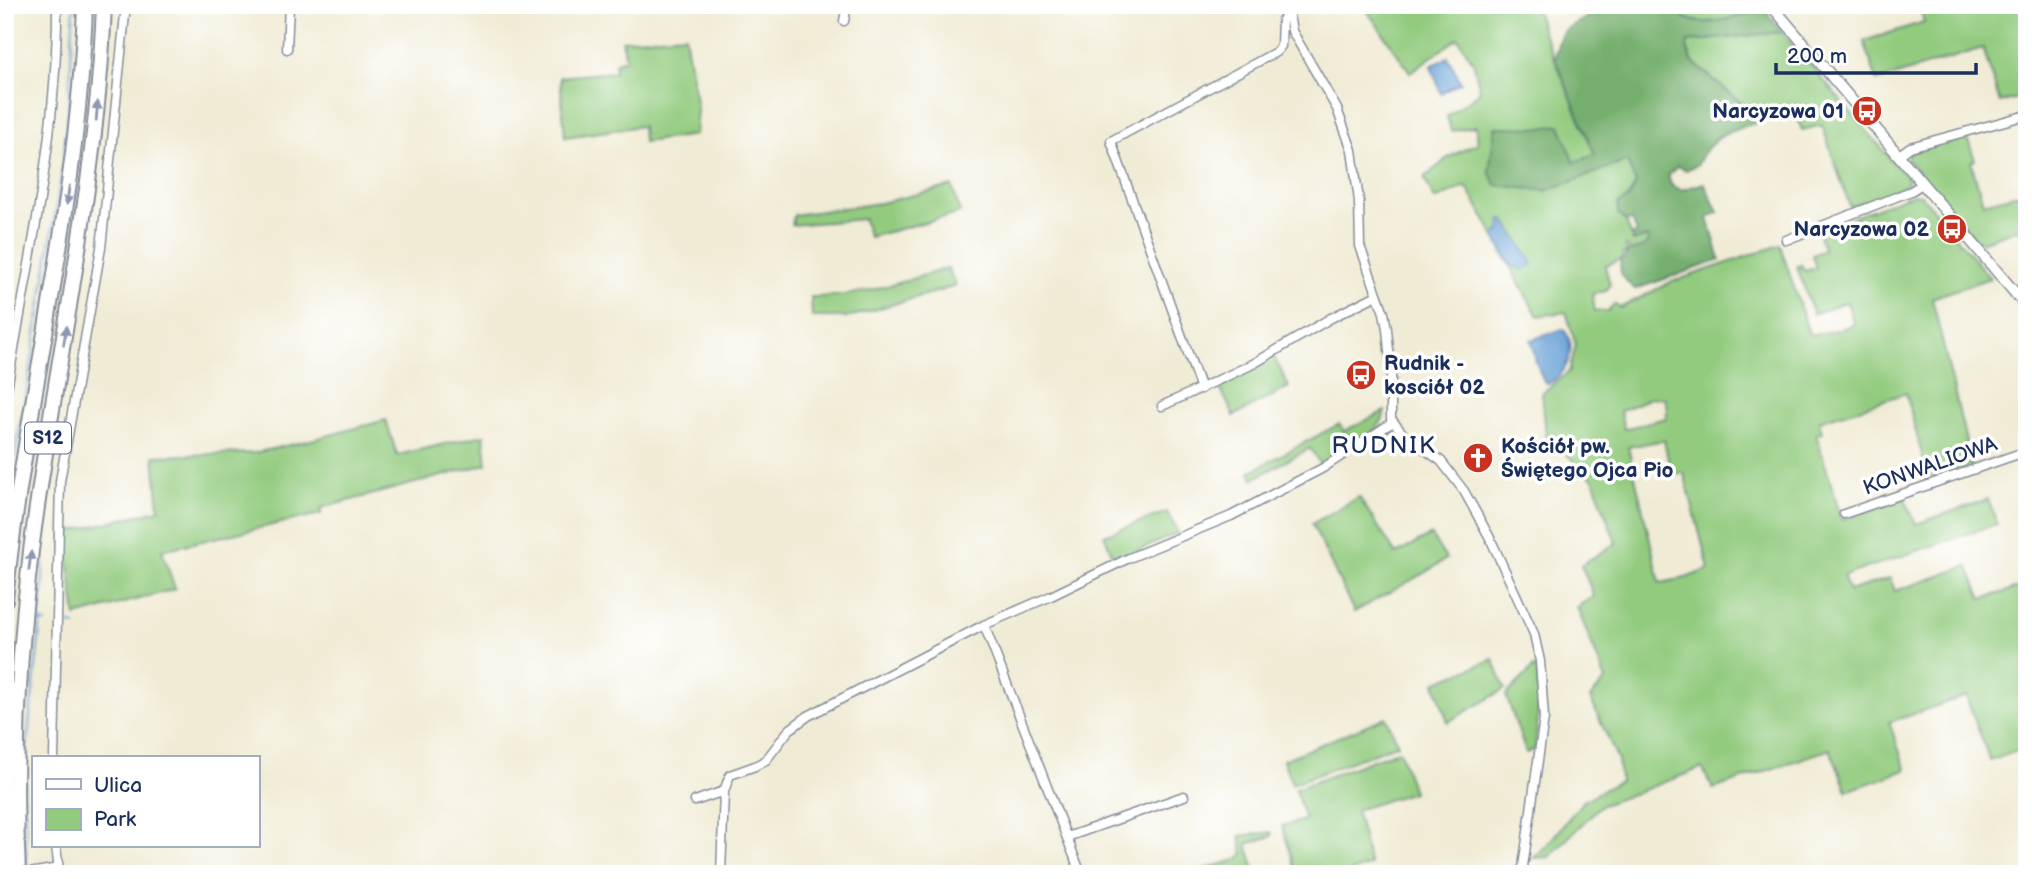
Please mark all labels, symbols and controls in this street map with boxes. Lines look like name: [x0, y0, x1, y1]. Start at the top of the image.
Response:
scale bar: [1776, 32, 1976, 76]
text: 200 m: [1787, 44, 1847, 69]
bus stop icon: Narcyzowa 01: [1850, 94, 1884, 128]
place label: Narcyzowa 01: [1712, 99, 1844, 124]
one-way arrow: [92, 100, 103, 122]
one-way arrow: [63, 184, 74, 206]
bus stop icon: Narcyzowa 02: [1935, 212, 1969, 246]
place label: Narcyzowa 02: [1793, 217, 1929, 242]
one-way arrow: [60, 325, 71, 347]
place label: Rudnik - kosciół 02: [1384, 351, 1485, 400]
bus stop icon: Rudnik - kosciół 02: [1344, 358, 1378, 392]
road number: S12: [25, 422, 71, 453]
district label: RUDNIK: [1331, 431, 1437, 460]
street label: KONWALIOWA: [1860, 431, 2000, 501]
place label: Kościół pw. Świętego Ojca Pio: [1501, 434, 1674, 483]
church icon: Kościół pw. Świętego Ojca Pio: [1461, 441, 1495, 475]
one-way arrow: [25, 550, 36, 572]
legend: [32, 756, 259, 848]
text: Ulica: [94, 773, 142, 798]
text: Park: [94, 807, 137, 832]

